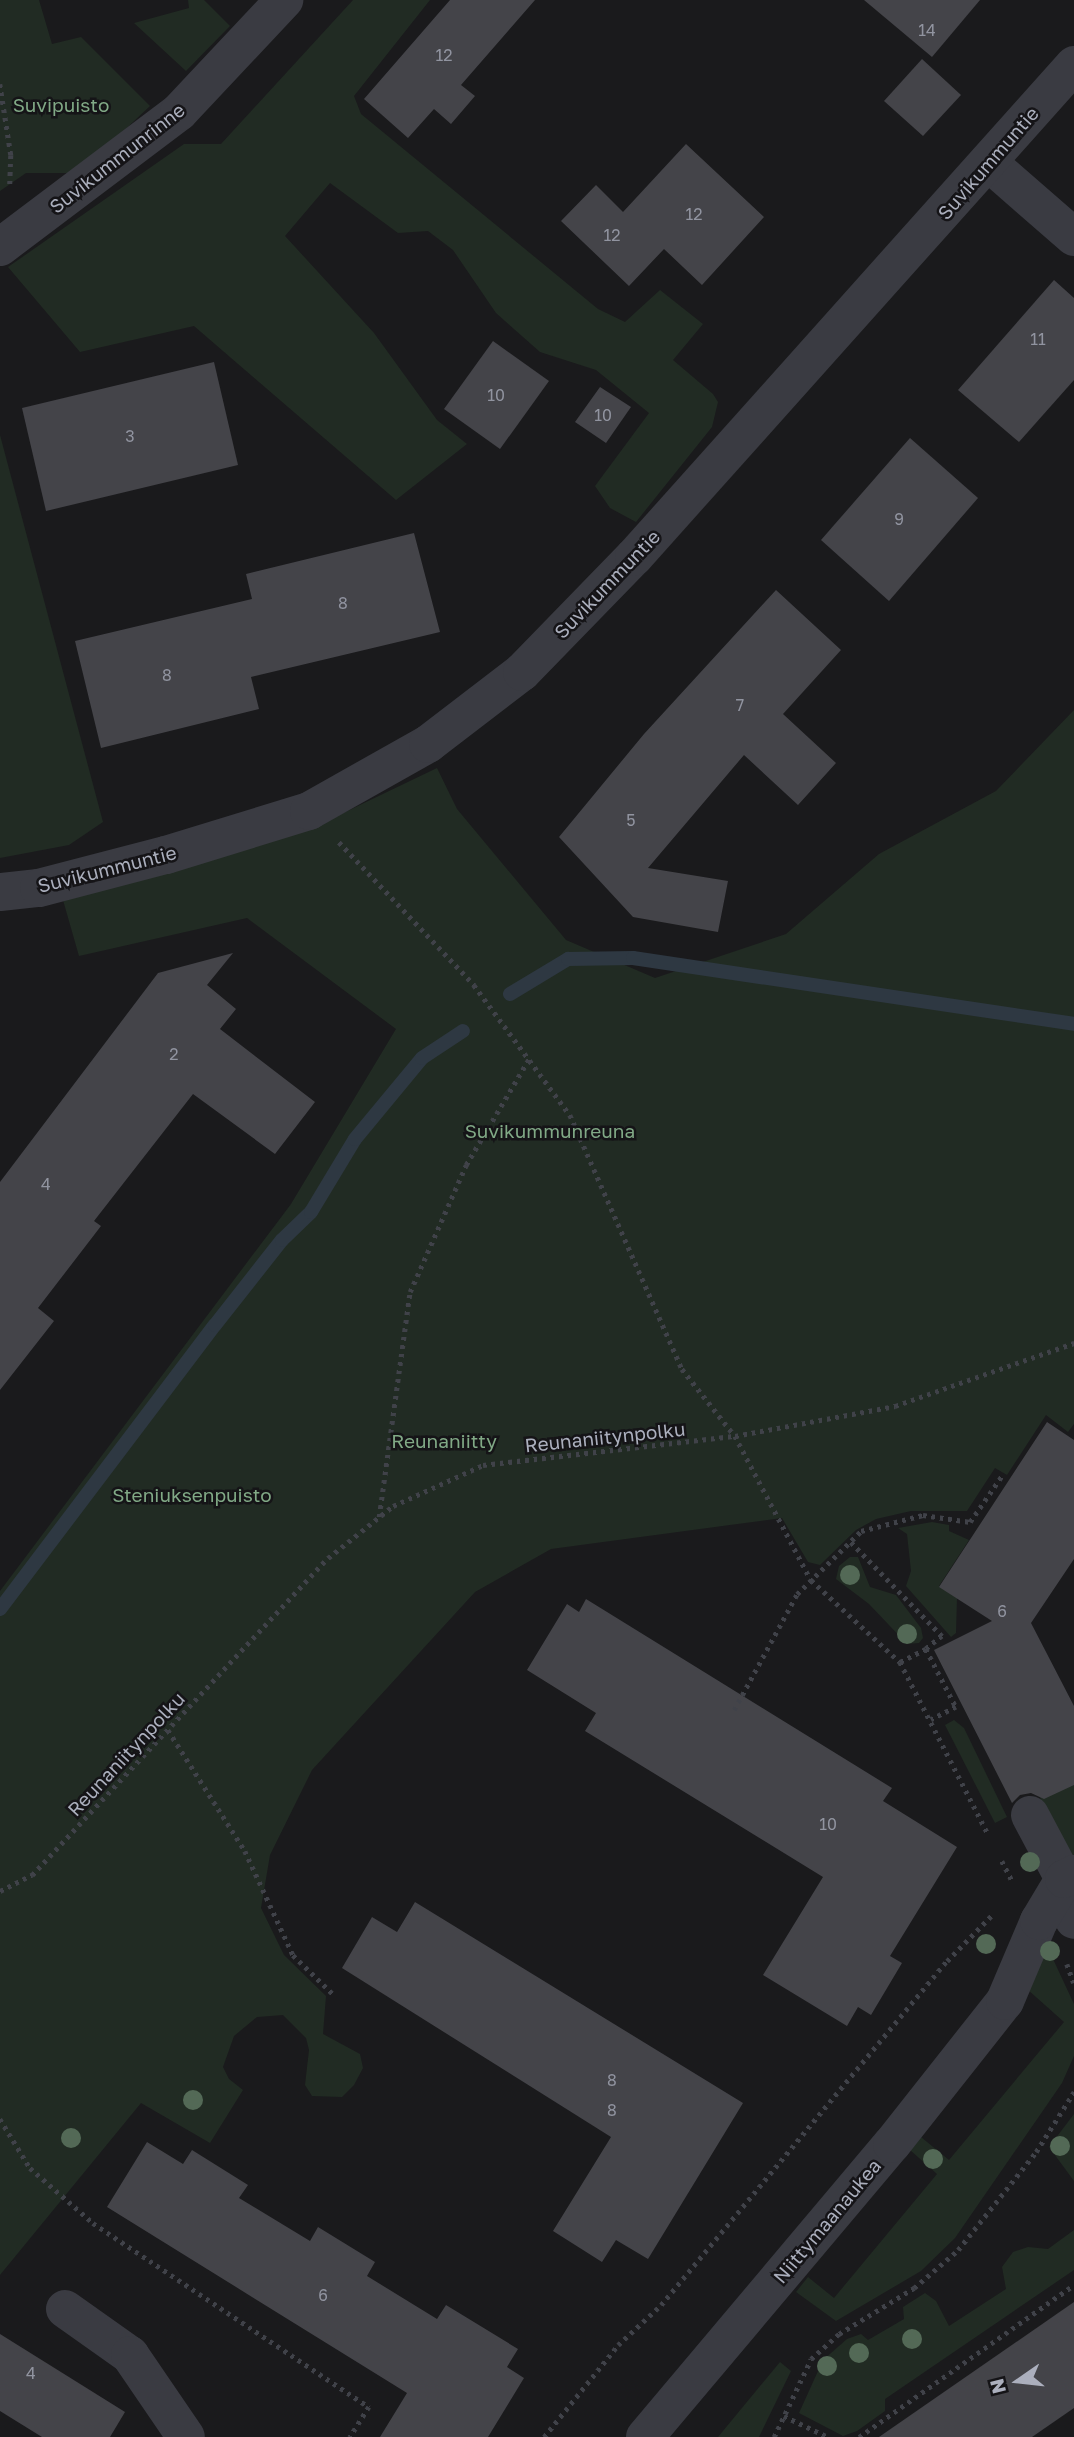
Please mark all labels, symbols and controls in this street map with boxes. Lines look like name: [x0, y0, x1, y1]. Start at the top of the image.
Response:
house number: 14: [918, 20, 936, 40]
house number: 12: [435, 45, 453, 65]
park label: Suvipuisto: [13, 94, 109, 116]
street label: Suvikummunrinne: [45, 98, 189, 218]
street label: Suvikummuntie: [933, 102, 1043, 224]
house number: 12: [685, 204, 703, 224]
house number: 12: [603, 225, 621, 245]
house number: 11: [1030, 329, 1046, 349]
house number: 10: [487, 385, 505, 405]
house number: 10: [594, 405, 612, 425]
house number: 3: [125, 426, 135, 446]
house number: 9: [894, 509, 904, 529]
street label: Suvikummuntie: [549, 525, 665, 643]
house number: 8: [338, 593, 348, 613]
house number: 8: [162, 665, 172, 685]
house number: 7: [736, 695, 744, 715]
house number: 5: [626, 810, 636, 830]
street label: Suvikummuntie: [35, 841, 179, 897]
house number: 2: [169, 1044, 179, 1064]
park label: Suvikummunreuna: [465, 1120, 635, 1142]
house number: 4: [41, 1174, 51, 1194]
street label: Reunaniitynpolku: [524, 1417, 686, 1457]
park label: Reunaniitty: [391, 1430, 497, 1452]
park label: Steniuksenpuisto: [112, 1484, 272, 1506]
house number: 6: [997, 1601, 1007, 1621]
street label: Reunaniitynpolku: [63, 1687, 189, 1821]
house number: 10: [819, 1814, 837, 1834]
house number: 8: [607, 2070, 617, 2090]
house number: 8: [607, 2100, 617, 2120]
street label: Niittymaanaukea: [768, 2154, 886, 2288]
house number: 6: [318, 2285, 328, 2305]
north arrow: [983, 2346, 1053, 2416]
house number: 4: [26, 2363, 36, 2383]
text: N: [984, 2376, 1010, 2396]

